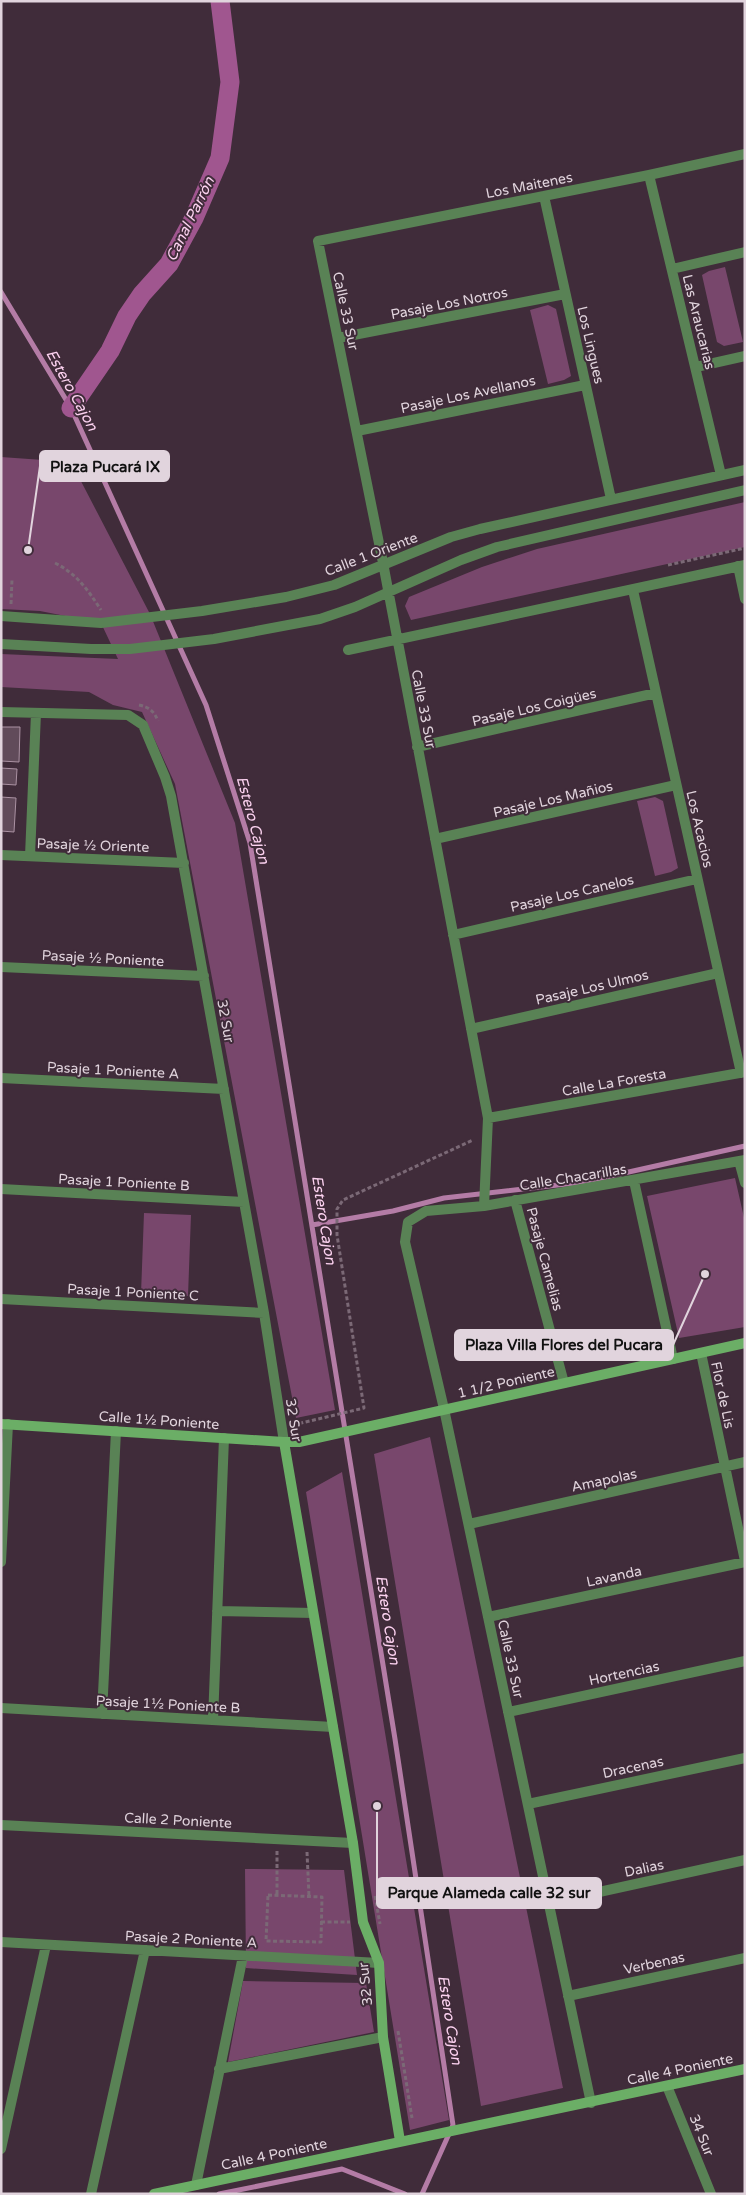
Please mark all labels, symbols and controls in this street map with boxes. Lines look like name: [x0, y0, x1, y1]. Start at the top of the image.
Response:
street label: Los Maitenes: [484, 169, 574, 202]
water label: Canal Parrón: [162, 173, 219, 264]
street label: Calle 33 Sur: [329, 270, 362, 352]
street label: Las Araucarias: [679, 273, 719, 372]
street label: Pasaje Los Notros: [389, 284, 509, 323]
street label: Los Lingues: [573, 305, 608, 386]
water label: Estero Cajon: [42, 346, 102, 435]
street label: Pasaje Los Avellanos: [399, 372, 537, 417]
callout: Plaza Pucará IX: [40, 451, 169, 481]
text: Plaza Pucará IX: [50, 458, 160, 476]
street label: Calle 1 Oriente: [322, 529, 420, 580]
street label: Calle 33 Sur: [408, 668, 440, 750]
street label: Pasaje Los Coigües: [470, 685, 598, 730]
water label: Estero Cajon: [233, 774, 274, 867]
street label: Pasaje Los Mañios: [492, 777, 615, 822]
street label: Los Acacios: [682, 789, 717, 870]
street label: Pasaje ½ Oriente: [36, 835, 150, 856]
street label: Pasaje Los Canelos: [509, 871, 636, 916]
street label: Pasaje ½ Poniente: [41, 947, 165, 970]
street label: Pasaje Los Ulmos: [534, 966, 651, 1009]
street label: 32 Sur: [213, 998, 238, 1045]
street label: Pasaje 1 Poniente A: [46, 1059, 179, 1082]
street label: Calle La Foresta: [561, 1065, 667, 1100]
street label: Calle Chacarillas: [518, 1161, 628, 1194]
street label: Pasaje 1 Poniente B: [58, 1171, 190, 1194]
water label: Estero Cajon: [308, 1174, 340, 1267]
street label: Pasaje Camelias: [523, 1205, 567, 1313]
street label: Pasaje 1 Poniente C: [67, 1281, 199, 1304]
callout: Plaza Villa Flores del Pucara: [455, 1330, 673, 1360]
text: Plaza Villa Flores del Pucara: [465, 1336, 663, 1354]
street label: Flor de Lis: [707, 1360, 738, 1430]
street label: 1 1/2 Poniente: [456, 1363, 556, 1402]
street label: 32 Sur: [282, 1397, 305, 1444]
street label: Calle 1½ Poniente: [98, 1408, 220, 1433]
street label: Amapolas: [570, 1465, 639, 1496]
street label: Lavanda: [585, 1562, 643, 1591]
water label: Estero Cajon: [372, 1574, 404, 1667]
street label: Calle 33 Sur: [494, 1618, 527, 1700]
street label: Hortencias: [587, 1658, 661, 1689]
street label: Pasaje 1½ Poniente B: [95, 1692, 241, 1717]
street label: Dracenas: [601, 1753, 665, 1782]
street label: Calle 2 Poniente: [124, 1809, 232, 1832]
street label: Dalias: [623, 1856, 666, 1881]
callout: Parque Alameda calle 32 sur: [377, 1878, 601, 1908]
text: Parque Alameda calle 32 sur: [387, 1884, 591, 1903]
street label: Pasaje 2 Poniente A: [124, 1928, 257, 1951]
street label: Verbenas: [622, 1949, 687, 1978]
street label: 32 Sur: [355, 1961, 376, 2007]
water label: Estero Cajon: [434, 1974, 466, 2067]
street label: Calle 4 Poniente: [626, 2050, 735, 2089]
street label: 34 Sur: [685, 2112, 718, 2159]
street label: Calle 4 Poniente: [220, 2135, 329, 2174]

